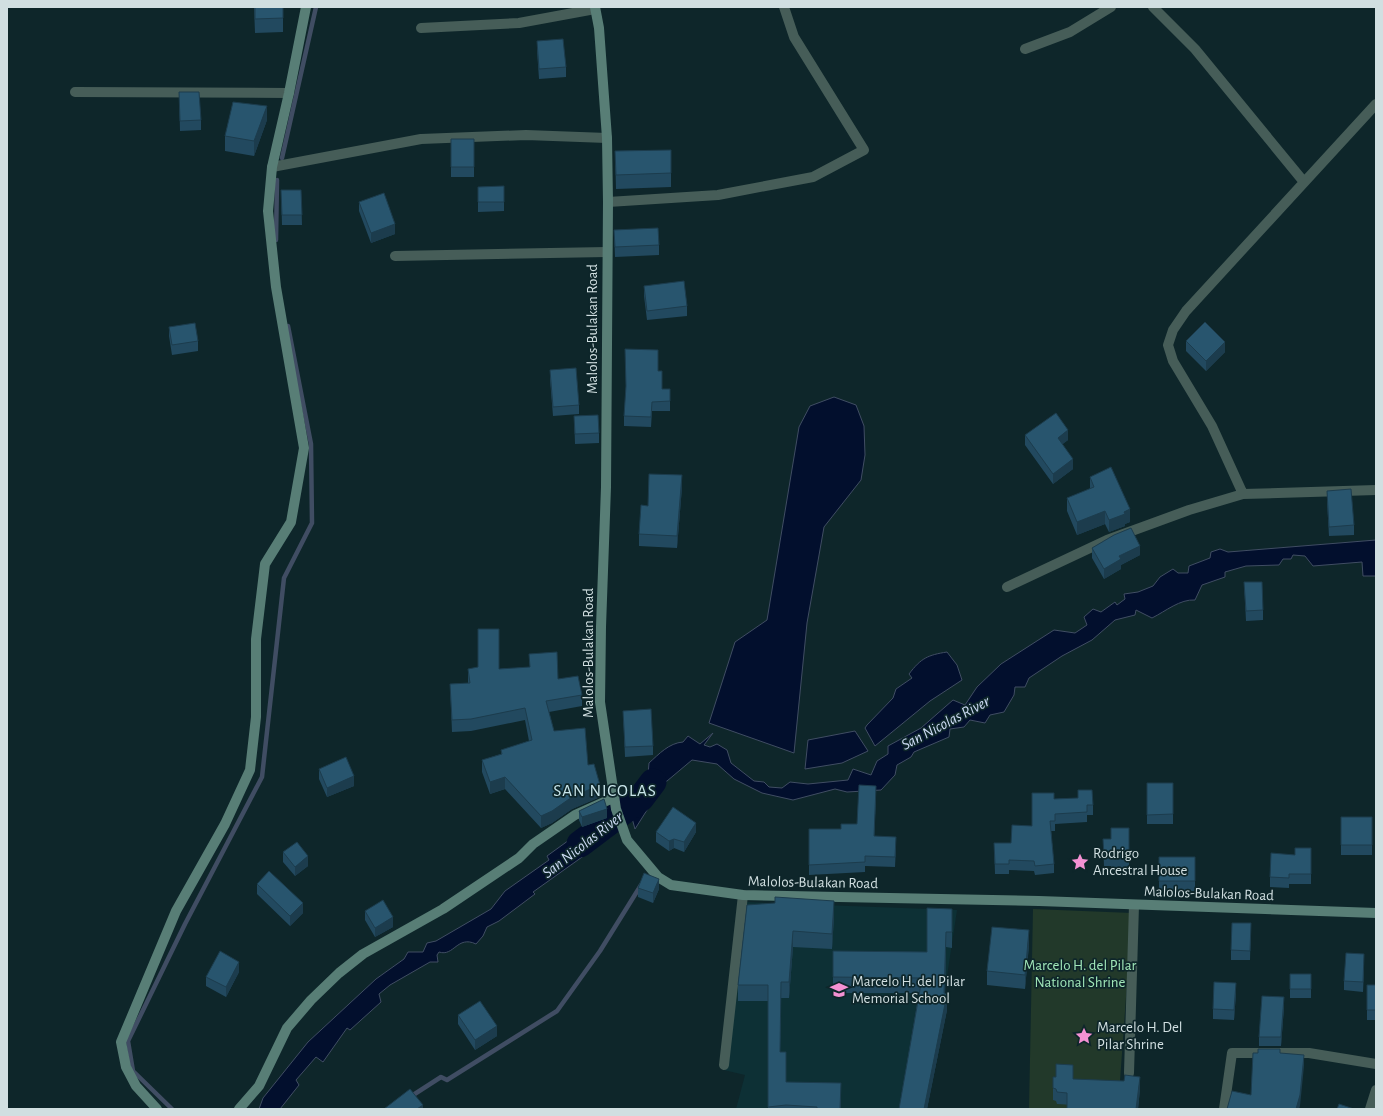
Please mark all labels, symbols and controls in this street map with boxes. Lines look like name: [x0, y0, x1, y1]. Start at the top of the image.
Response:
street label: Malolos-Bulakan Road: [585, 264, 600, 394]
street label: Malolos-Bulakan Road: [581, 588, 596, 718]
water label: San Nicolas River: [899, 693, 993, 753]
district label: SAN NICOLAS: [553, 782, 657, 799]
water label: San Nicolas River: [539, 808, 627, 881]
place label: Rodrigo Ancestral House: [1093, 846, 1188, 878]
place icon: Rodrigo Ancestral House: [1070, 852, 1090, 872]
street label: Malolos-Bulakan Road: [748, 874, 878, 891]
street label: Malolos-Bulakan Road: [1144, 884, 1275, 903]
park label: Marcelo H. del Pilar National Shrine: [1024, 958, 1137, 990]
place label: Marcelo H. del Pilar Memorial School: [852, 974, 965, 1006]
school or university icon: Marcelo H. del Pilar Memorial School: [829, 980, 849, 1000]
place label: Marcelo H. Del Pilar Shrine: [1097, 1020, 1183, 1052]
place icon: Marcelo H. Del Pilar Shrine: [1074, 1026, 1094, 1046]

